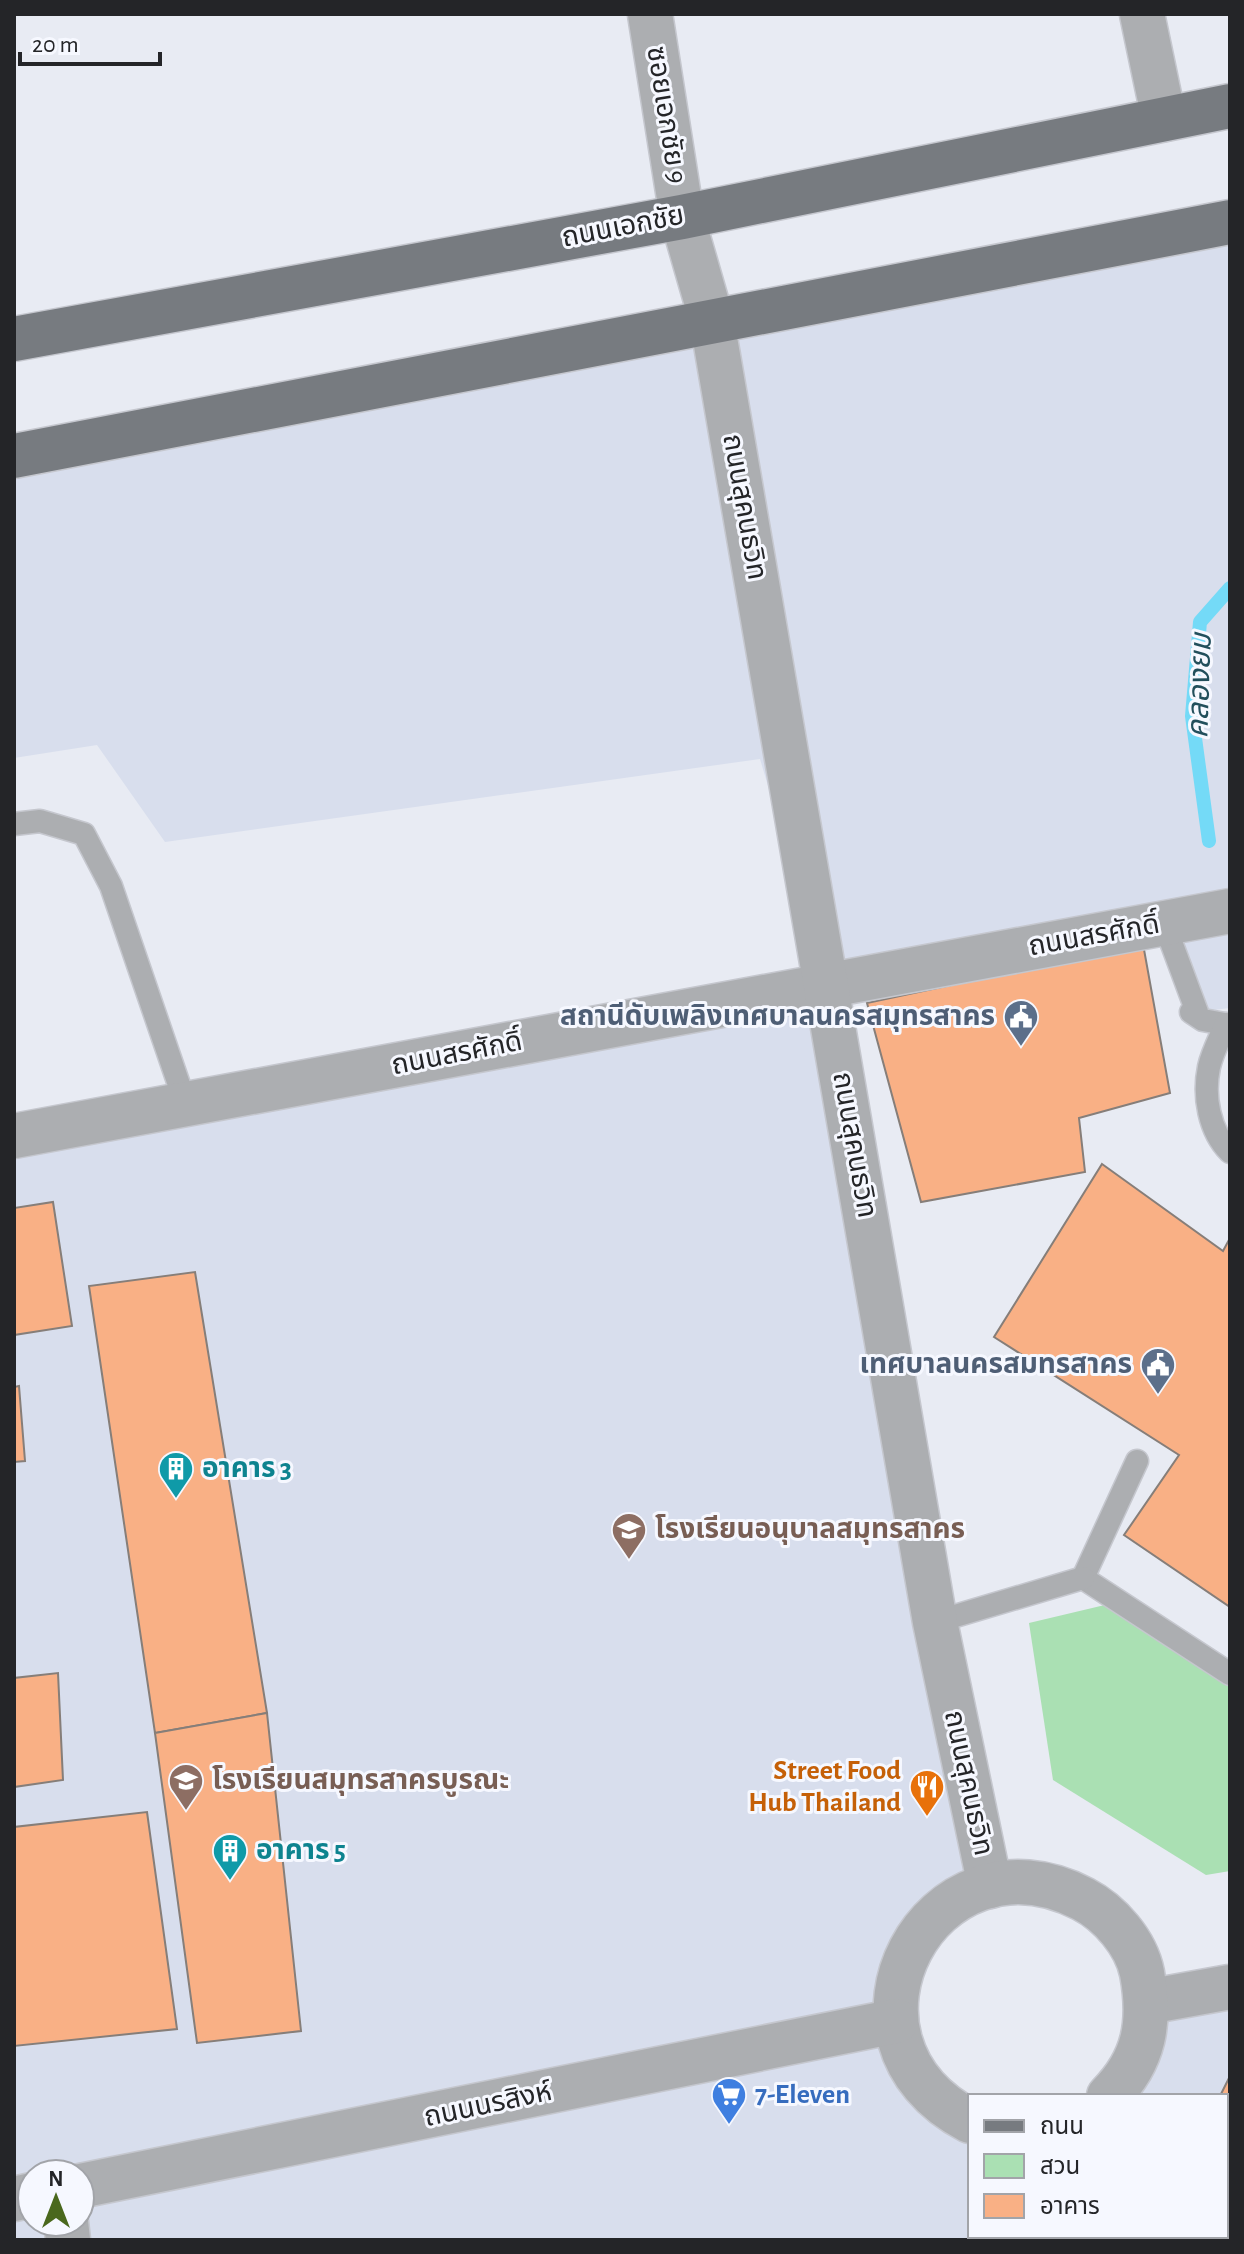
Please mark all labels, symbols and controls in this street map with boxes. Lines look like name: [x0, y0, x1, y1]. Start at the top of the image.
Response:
scale bar: [20, 16, 160, 66]
text: 20 m: [32, 33, 79, 57]
street label: ซอยเอกชัย 9: [641, 44, 692, 186]
street label: ถนนเอกชัย: [559, 200, 687, 253]
street label: ถนนสุคนธวิท: [716, 432, 771, 582]
water label: คลองยม: [1183, 630, 1217, 739]
street label: ถนนสรศักดิ์: [1026, 907, 1162, 961]
public building icon: สถานีดับเพลิงเทศบาลนครสมุทรสาคร: [1002, 998, 1040, 1048]
place label: สถานีดับเพลิงเทศบาลนครสมุทรสาคร: [560, 1002, 995, 1032]
street label: ถนนสรศักดิ์: [389, 1024, 525, 1080]
street label: ถนนสุคนธวิท: [826, 1070, 881, 1220]
public building icon: เทศบาลนครสมทรสาคร: [1139, 1346, 1177, 1396]
place label: เทศบาลนครสมทรสาคร: [859, 1351, 1132, 1379]
building icon: อาคาร 3: [157, 1450, 195, 1500]
place label: อาคาร 3: [202, 1455, 292, 1483]
school or university icon: โรงเรียนอนุบาลสมุทรสาคร: [610, 1511, 648, 1561]
place label: โรงเรียนอนุบาลสมุทรสาคร: [655, 1514, 965, 1545]
street label: ถนนสุคนธวิท: [938, 1708, 997, 1858]
place label: Street Food Hub Thailand: [748, 1757, 901, 1817]
school or university icon: โรงเรียนสมุทรสาครบูรณะ: [167, 1762, 205, 1812]
place label: โรงเรียนสมุทรสาครบูรณะ: [212, 1765, 509, 1797]
restaurant icon: Street Food Hub Thailand: [908, 1768, 946, 1818]
building icon: อาคาร 5: [211, 1832, 249, 1882]
place label: อาคาร 5: [256, 1837, 346, 1865]
supermarket icon: 7-Eleven: [710, 2076, 748, 2126]
street label: ถนนนรสิงห์: [422, 2078, 555, 2132]
place label: 7-Eleven: [755, 2081, 850, 2109]
legend: [968, 2094, 1228, 2238]
text: ถนน: [1040, 2115, 1084, 2139]
text: สวน: [1040, 2155, 1080, 2179]
north arrow: [16, 2158, 96, 2238]
text: N: [48, 2168, 64, 2190]
text: อาคาร: [1040, 2195, 1100, 2219]

